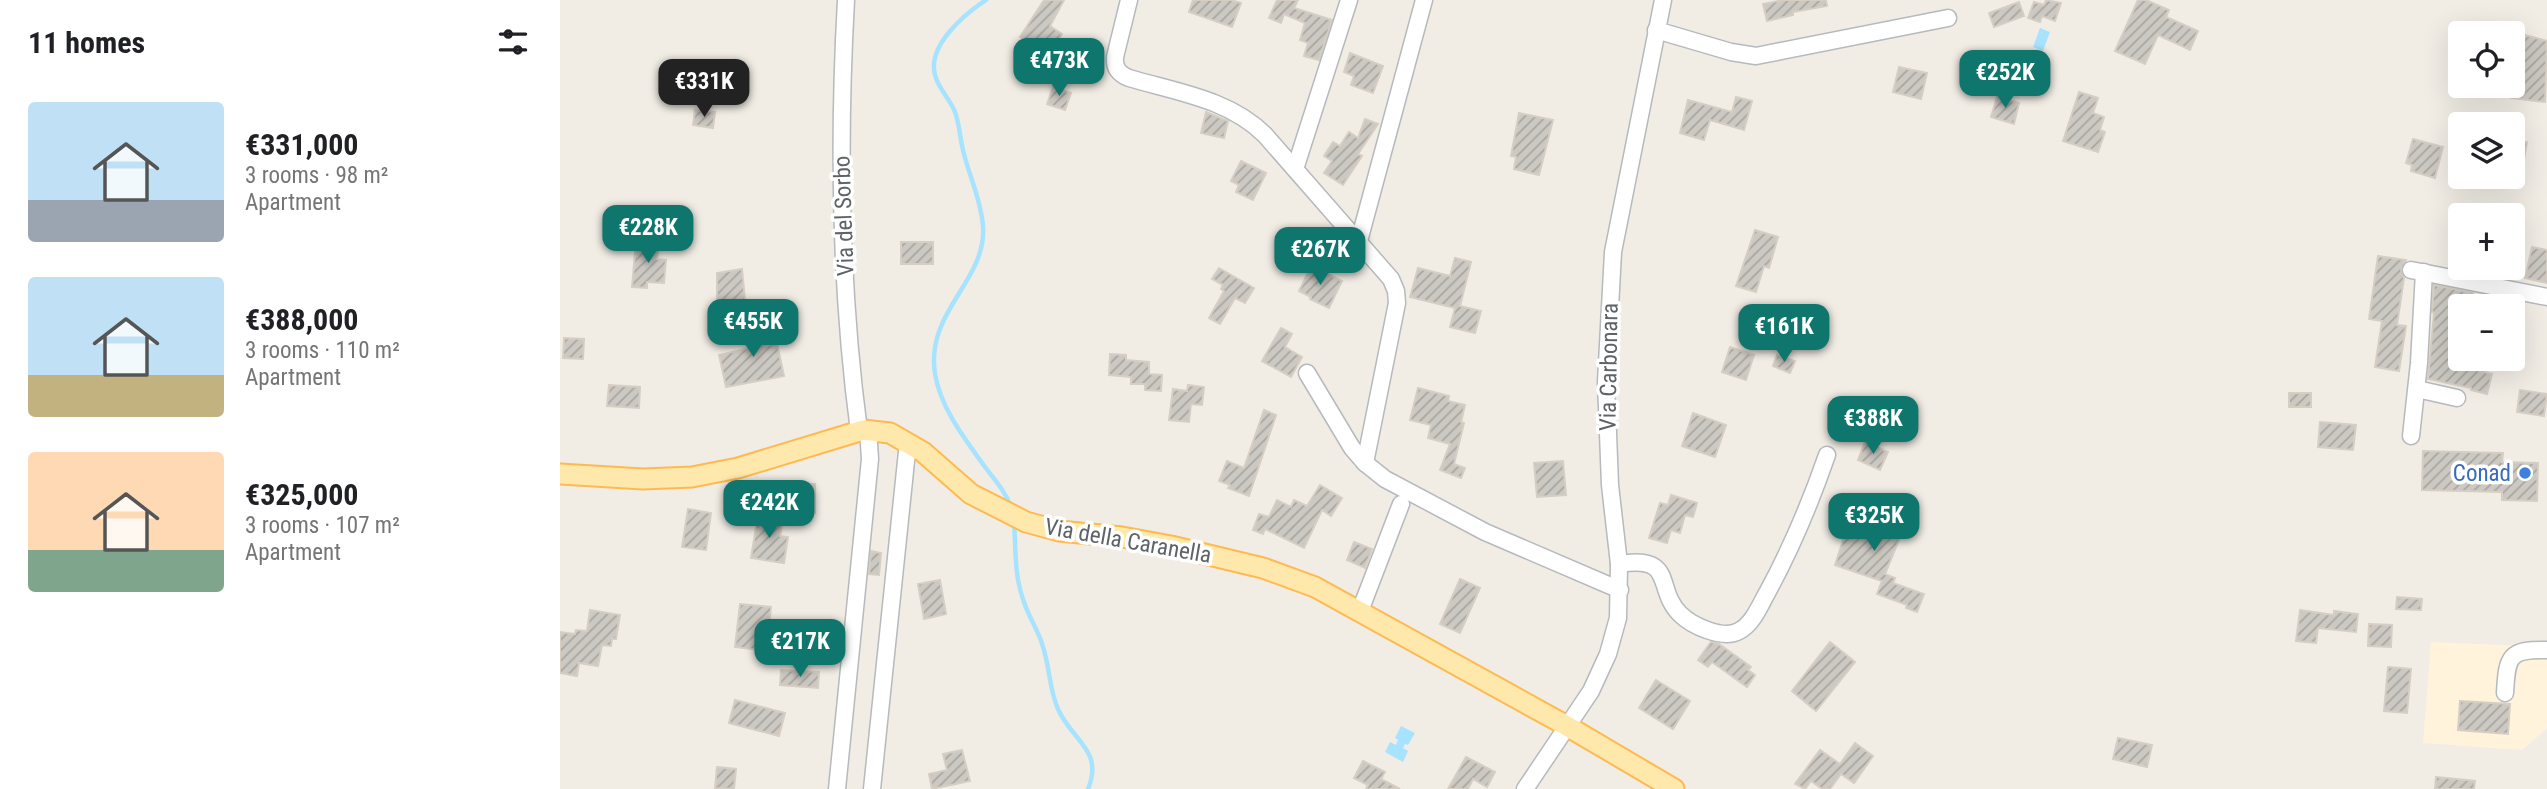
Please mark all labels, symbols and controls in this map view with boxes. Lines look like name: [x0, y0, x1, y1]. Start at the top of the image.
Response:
map controls: [2448, 21, 2525, 371]
button: locate: [2448, 21, 2525, 98]
icon: filters: [494, 23, 532, 61]
text: 11 homes: [28, 25, 145, 60]
pin: €473K: [1010, 38, 1108, 98]
text: €473K: [1029, 47, 1089, 74]
pin: €252K: [1956, 50, 2054, 110]
text: €252K: [1975, 59, 2035, 86]
pin: €331K: [655, 60, 753, 119]
text: €331K: [674, 68, 734, 95]
button: layers: [2448, 112, 2525, 189]
text: €331,000: [245, 127, 358, 162]
icon: home: [84, 130, 168, 214]
street label: Via del Sorbo: [828, 155, 860, 277]
text: 3 rooms · 98 m²: [245, 162, 388, 189]
text: Apartment: [245, 189, 341, 216]
button: +: [2448, 203, 2525, 280]
pin: €228K: [599, 205, 697, 265]
text: €228K: [618, 214, 678, 241]
pin: €267K: [1271, 228, 1369, 287]
text: €267K: [1290, 236, 1350, 263]
button: −: [2448, 294, 2525, 371]
pin: €455K: [704, 300, 802, 359]
text: €388,000: [245, 302, 358, 337]
street label: Via Carbonara: [1594, 303, 1624, 431]
pin: €161K: [1735, 304, 1833, 364]
icon: home: [84, 305, 168, 389]
text: €455K: [723, 308, 783, 335]
text: €161K: [1754, 313, 1814, 340]
text: 3 rooms · 110 m²: [245, 337, 400, 364]
text: Apartment: [245, 364, 341, 391]
pin: €388K: [1824, 396, 1922, 456]
text: €388K: [1843, 405, 1903, 432]
place label: Conad: [2453, 460, 2511, 487]
marker: Conad: [2517, 465, 2533, 481]
text: €325,000: [245, 477, 358, 512]
icon: home: [84, 480, 168, 564]
pin: €242K: [720, 480, 818, 540]
text: €242K: [739, 489, 799, 516]
pin: €325K: [1825, 494, 1923, 553]
text: €325K: [1844, 502, 1904, 529]
text: 3 rooms · 107 m²: [245, 512, 400, 539]
street label: Via della Caranella: [1043, 513, 1213, 569]
text: Apartment: [245, 539, 341, 566]
pin: €217K: [751, 620, 849, 679]
text: €217K: [770, 628, 830, 655]

